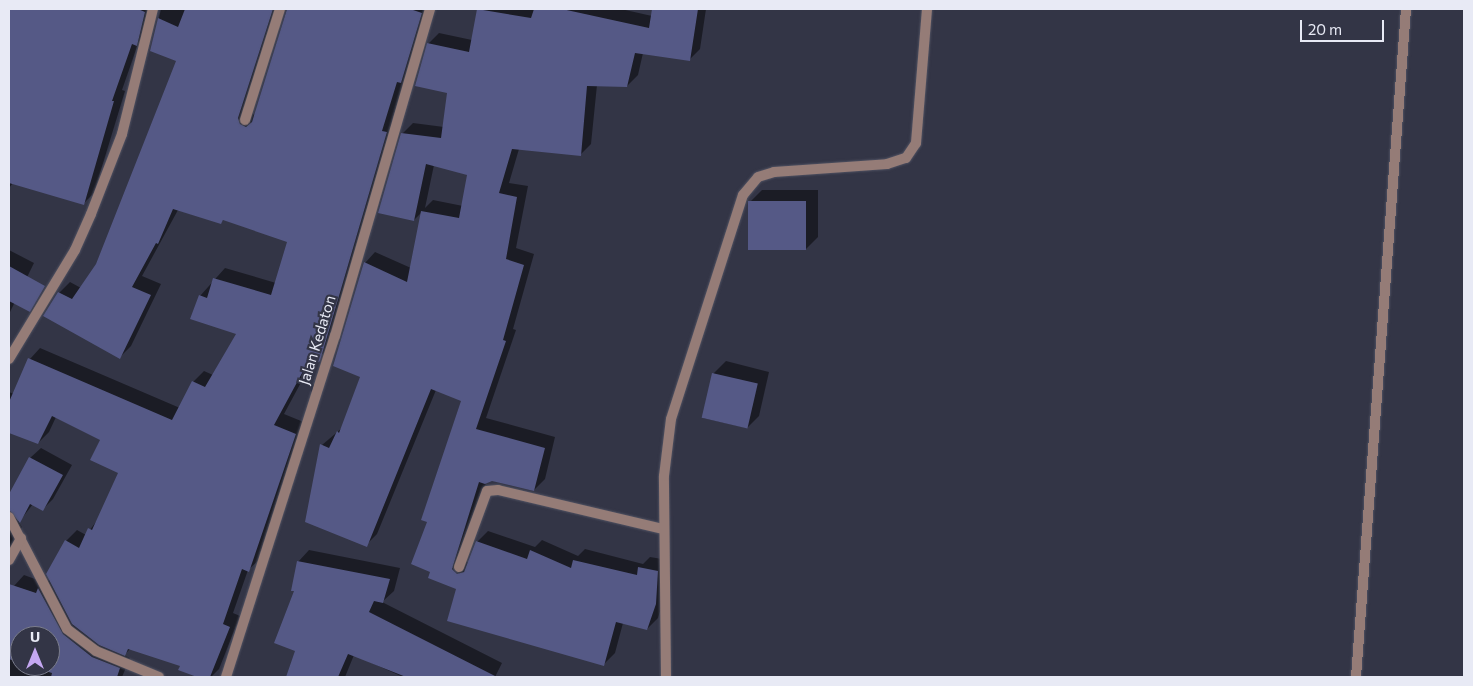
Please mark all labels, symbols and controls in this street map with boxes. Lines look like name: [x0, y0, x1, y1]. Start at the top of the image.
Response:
scale bar: [1303, 10, 1387, 42]
text: 20 m: [1308, 20, 1342, 38]
street label: Jalan Kedaton: [295, 293, 339, 387]
north arrow: [10, 626, 60, 676]
text: U: [30, 628, 40, 645]

